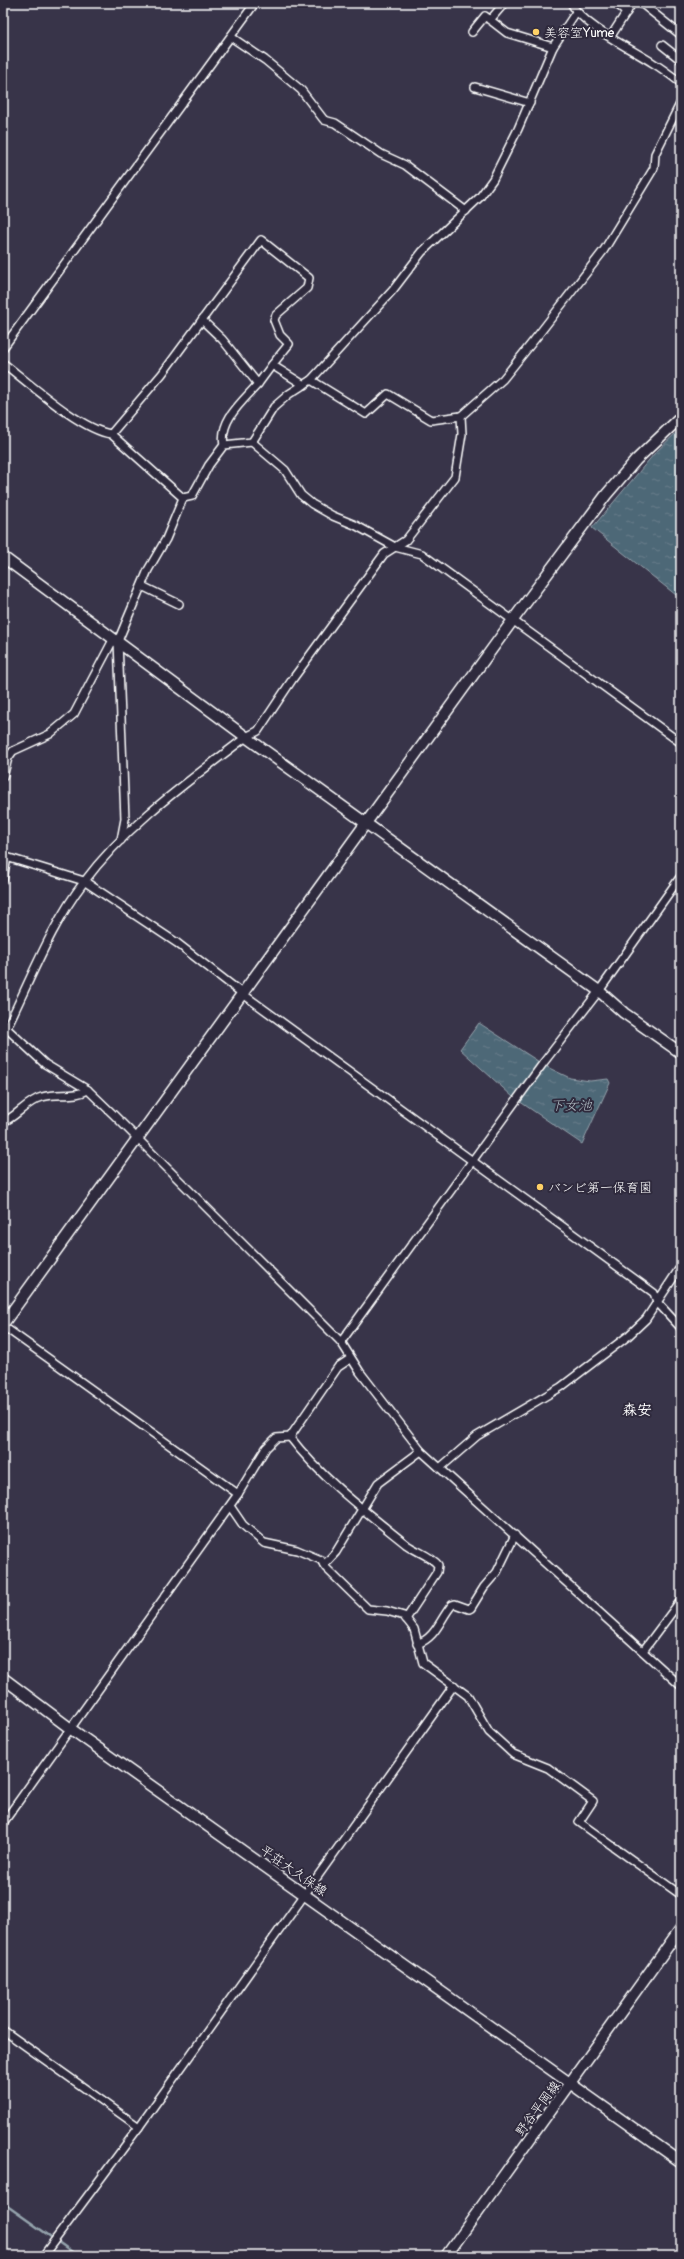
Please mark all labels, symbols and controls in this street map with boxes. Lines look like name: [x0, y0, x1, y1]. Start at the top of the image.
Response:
place label: 美容室Yume: [544, 25, 615, 41]
marker: 美容室Yume: [531, 27, 541, 37]
water label: 下女池: [550, 1097, 593, 1114]
place label: バンビ第一保育園: [548, 1180, 652, 1196]
marker: バンビ第一保育園: [535, 1182, 545, 1192]
district label: 森安: [622, 1401, 652, 1420]
street label: 平荘大久保線: [257, 1842, 331, 1900]
street label: 野谷平岡線: [512, 2077, 564, 2139]

